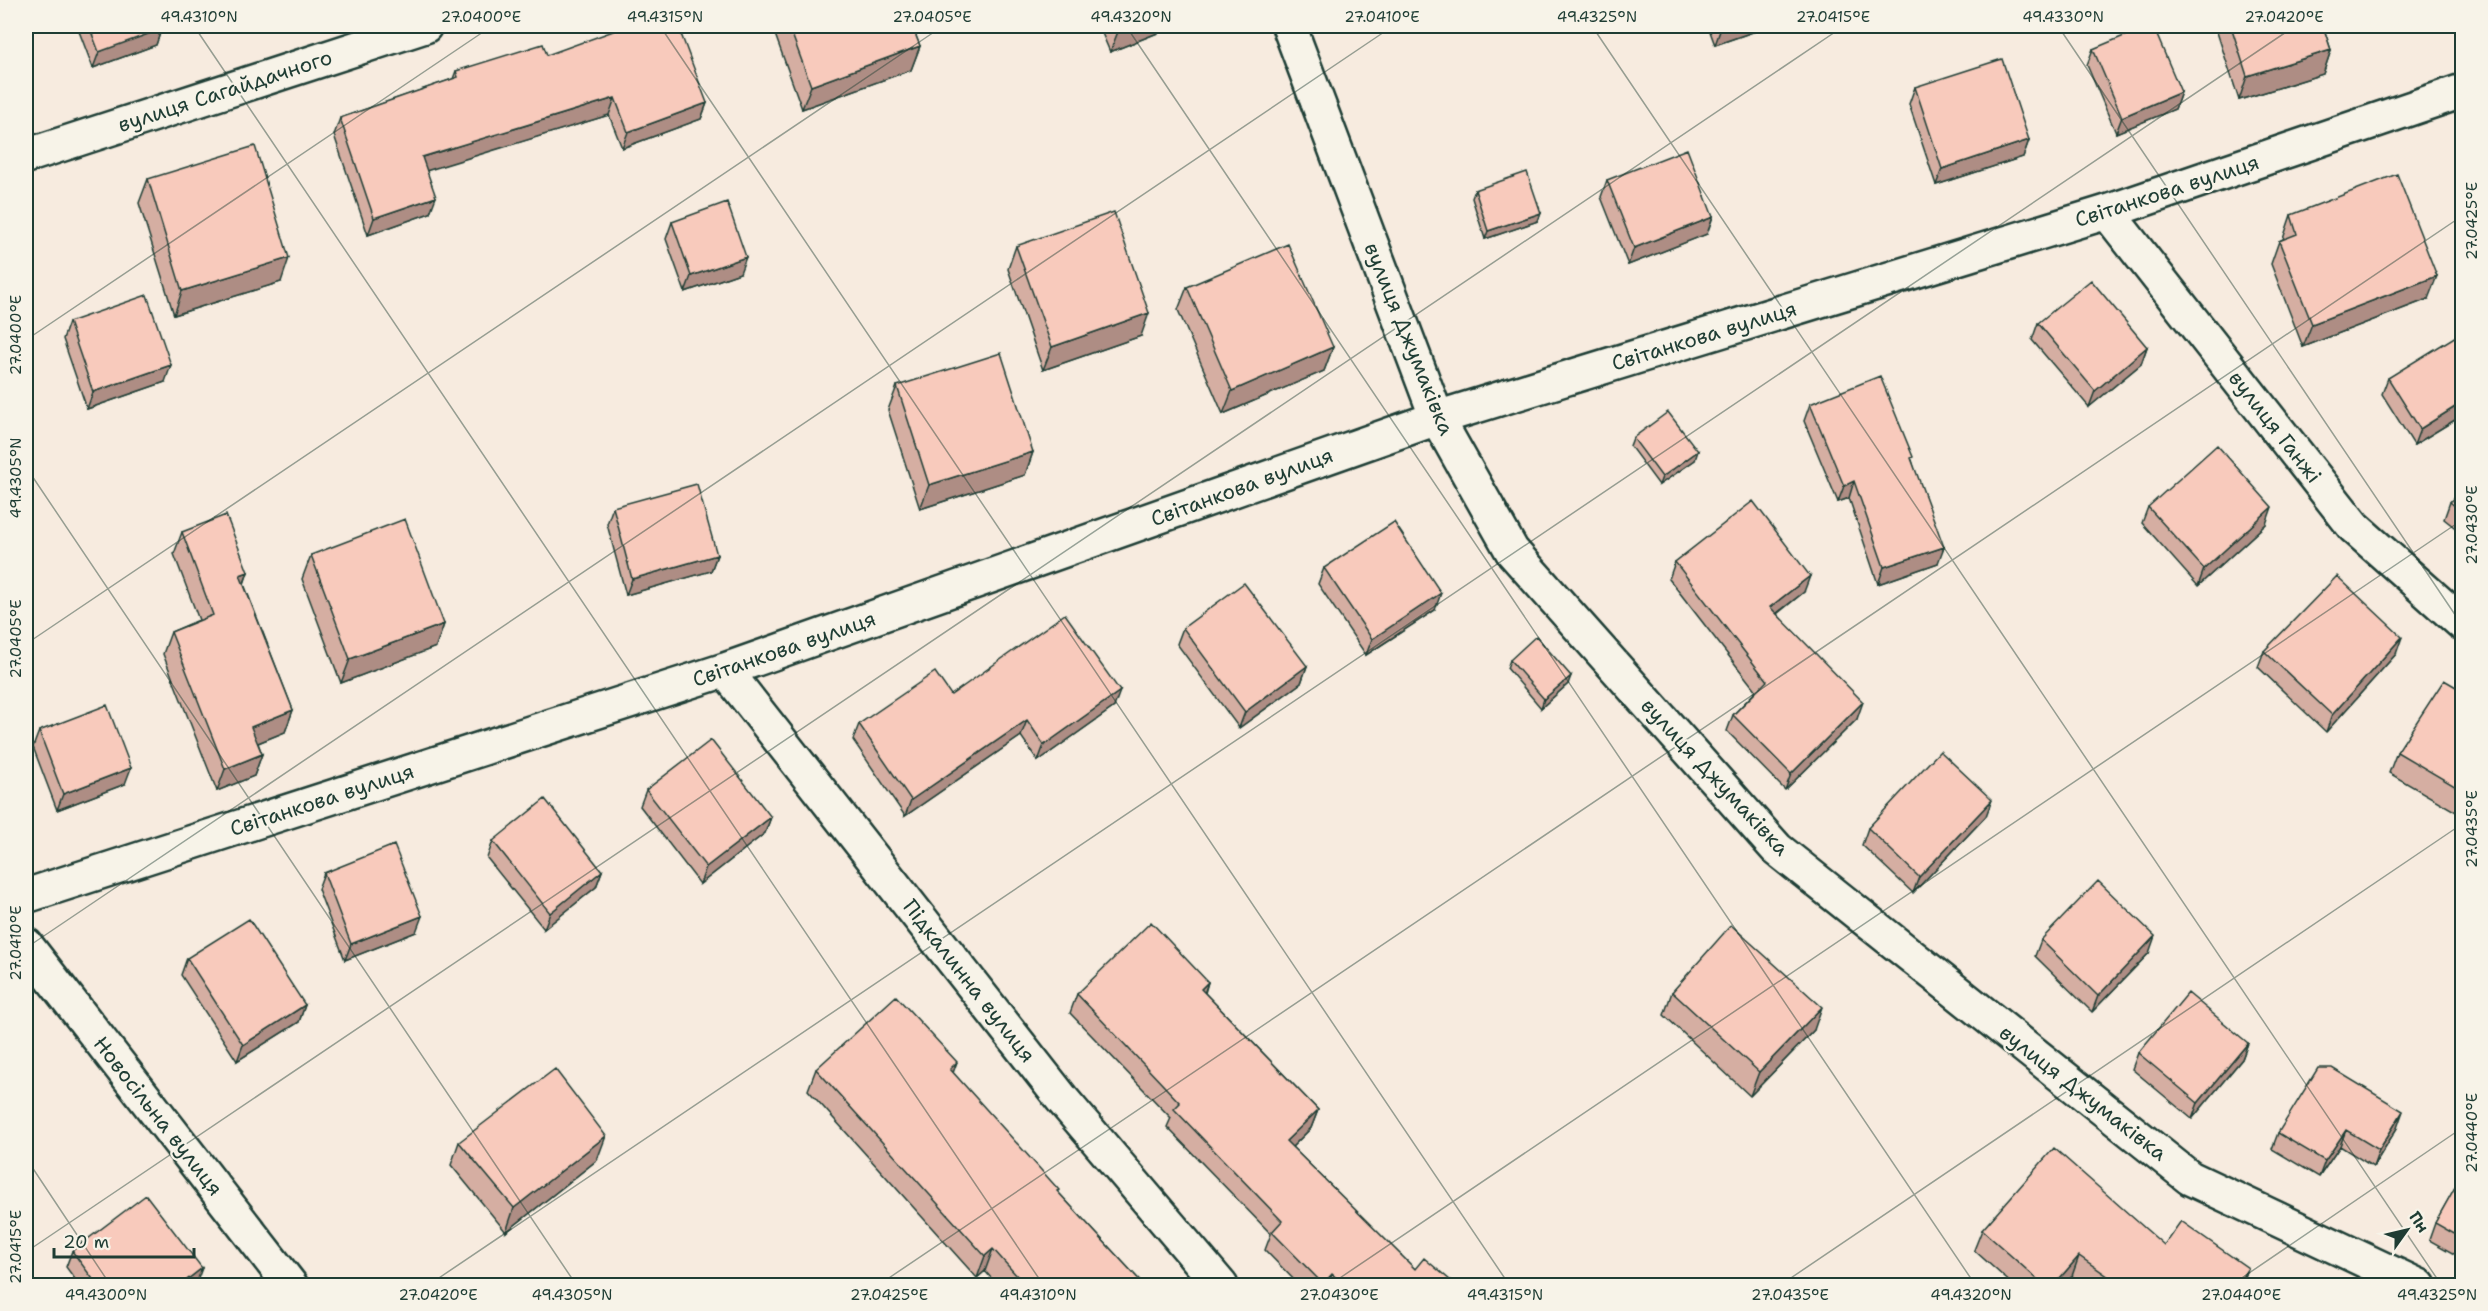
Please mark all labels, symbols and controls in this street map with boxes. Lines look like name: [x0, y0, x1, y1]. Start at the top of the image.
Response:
text: 49.4310°N: [160, 7, 238, 27]
text: 27.0400°E: [441, 7, 521, 27]
text: 49.4315°N: [627, 7, 703, 27]
text: 27.0405°E: [892, 7, 972, 27]
text: 49.4320°N: [1090, 7, 1172, 27]
text: 27.0410°E: [1344, 7, 1420, 27]
text: 49.4325°N: [1557, 7, 1637, 27]
text: 27.0415°E: [1796, 7, 1870, 27]
text: 49.4330°N: [2022, 7, 2104, 27]
text: 27.0420°E: [2244, 7, 2324, 27]
street label: вулиця Сагайдачного: [114, 43, 336, 139]
street label: Світанкова вулиця: [2071, 148, 2263, 234]
text: 27.0425°E: [2462, 182, 2482, 260]
street label: вулиця Джумаківка: [1357, 238, 1461, 440]
text: 27.0400°E: [6, 295, 26, 375]
street label: Світанкова вулиця: [1608, 295, 1800, 377]
street label: вулиця Ганжі: [2222, 365, 2328, 489]
text: 49.4305°N: [6, 437, 26, 519]
street label: Світанкова вулиця: [1147, 441, 1337, 533]
text: 27.0430°E: [2462, 485, 2482, 565]
text: 27.0405°E: [6, 599, 26, 679]
street label: Світанкова вулиця: [689, 604, 879, 694]
street label: вулиця Джумаківка: [1635, 692, 1795, 862]
street label: Світанкова вулиця: [226, 757, 418, 843]
text: 27.0435°E: [2462, 790, 2482, 868]
street label: Підкалинна вулиця: [896, 894, 1042, 1068]
text: 27.0410°E: [6, 905, 26, 981]
street label: вулиця Джумаківка: [1993, 1019, 2173, 1167]
street label: Новосільна вулиця: [87, 1030, 229, 1202]
text: 27.0440°E: [2462, 1093, 2482, 1173]
north arrow: [2377, 1200, 2437, 1260]
text: Пн: [2404, 1207, 2434, 1237]
text: 27.0415°E: [6, 1210, 26, 1284]
scale bar: [54, 1221, 194, 1259]
text: 20 m: [63, 1230, 109, 1254]
text: 49.4300°N: [65, 1285, 147, 1305]
text: 27.0420°E: [398, 1285, 478, 1305]
text: 49.4305°N: [531, 1285, 613, 1305]
text: 27.0425°E: [850, 1285, 928, 1305]
text: 49.4310°N: [999, 1285, 1077, 1305]
text: 27.0430°E: [1299, 1285, 1379, 1305]
text: 49.4315°N: [1467, 1285, 1543, 1305]
text: 27.0435°E: [1751, 1285, 1829, 1305]
text: 49.4320°N: [1930, 1285, 2012, 1305]
text: 27.0440°E: [2201, 1285, 2281, 1305]
text: 49.4325°N: [2397, 1285, 2477, 1305]

